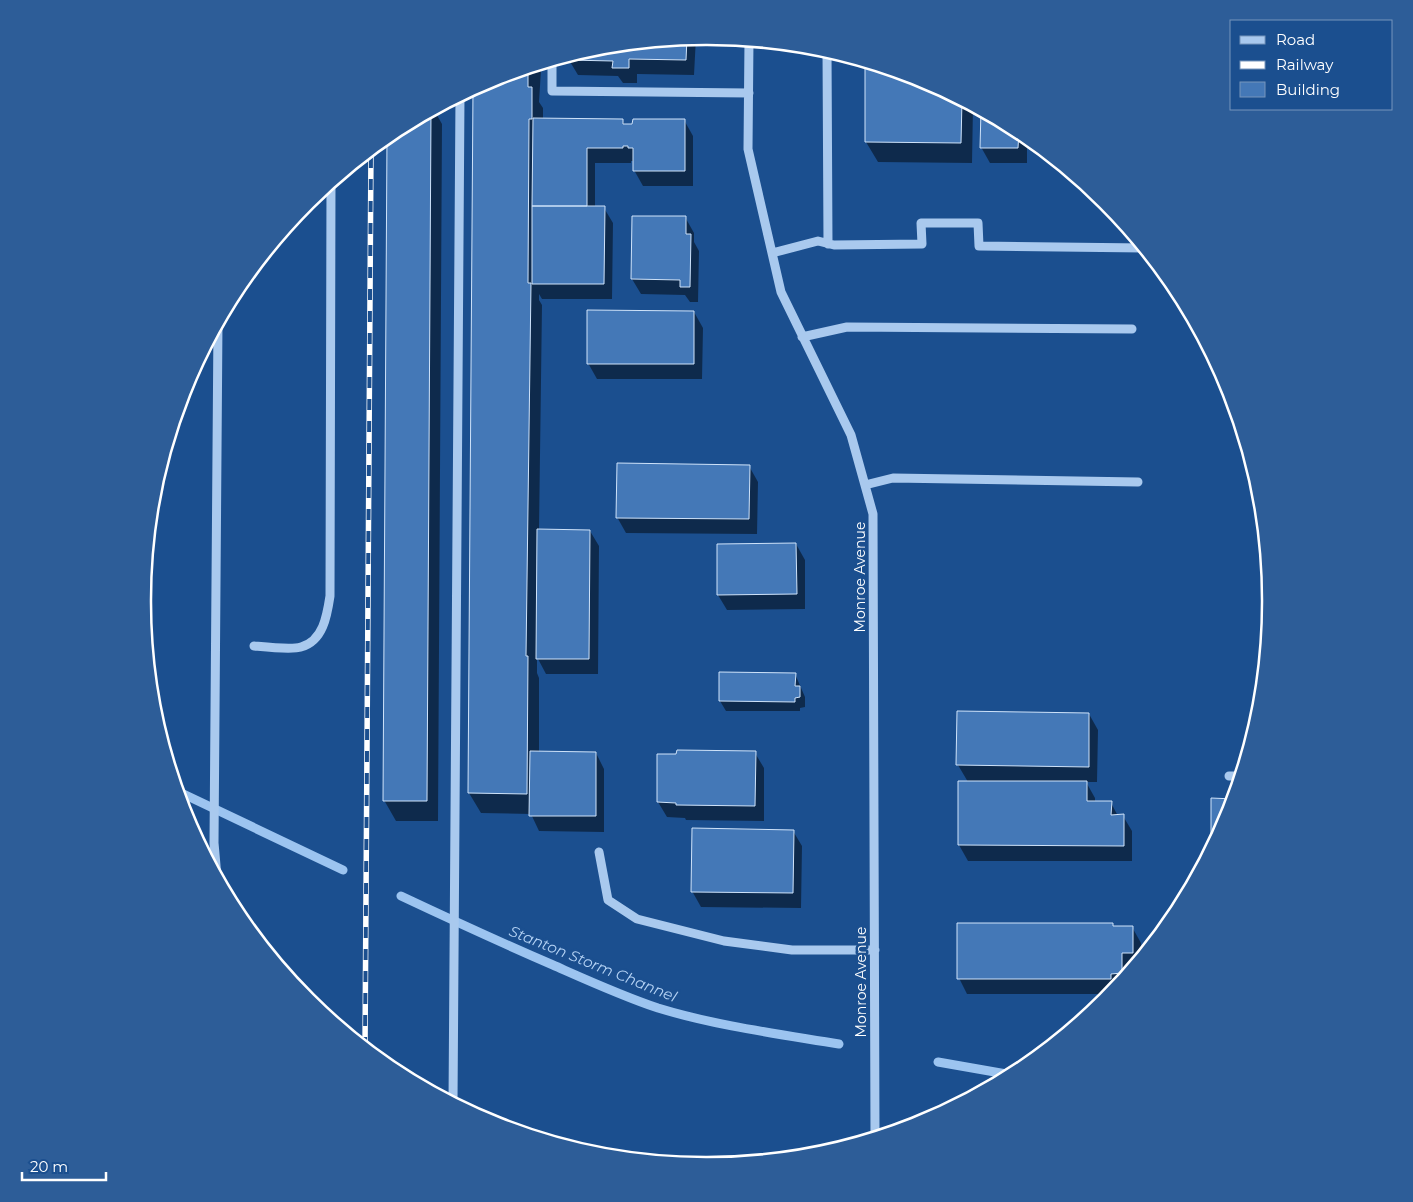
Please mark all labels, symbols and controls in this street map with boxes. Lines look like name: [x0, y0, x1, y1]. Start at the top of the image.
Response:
legend: [1230, 20, 1393, 110]
text: Road: [1276, 30, 1315, 49]
text: Railway: [1276, 55, 1334, 74]
text: Building: [1276, 80, 1340, 99]
street label: Monroe Avenue: [851, 522, 869, 632]
water label: Stanton Storm Channel: [506, 921, 680, 1006]
street label: Monroe Avenue: [852, 927, 870, 1037]
scale bar: [22, 1150, 106, 1182]
text: 20 m: [30, 1157, 68, 1176]

